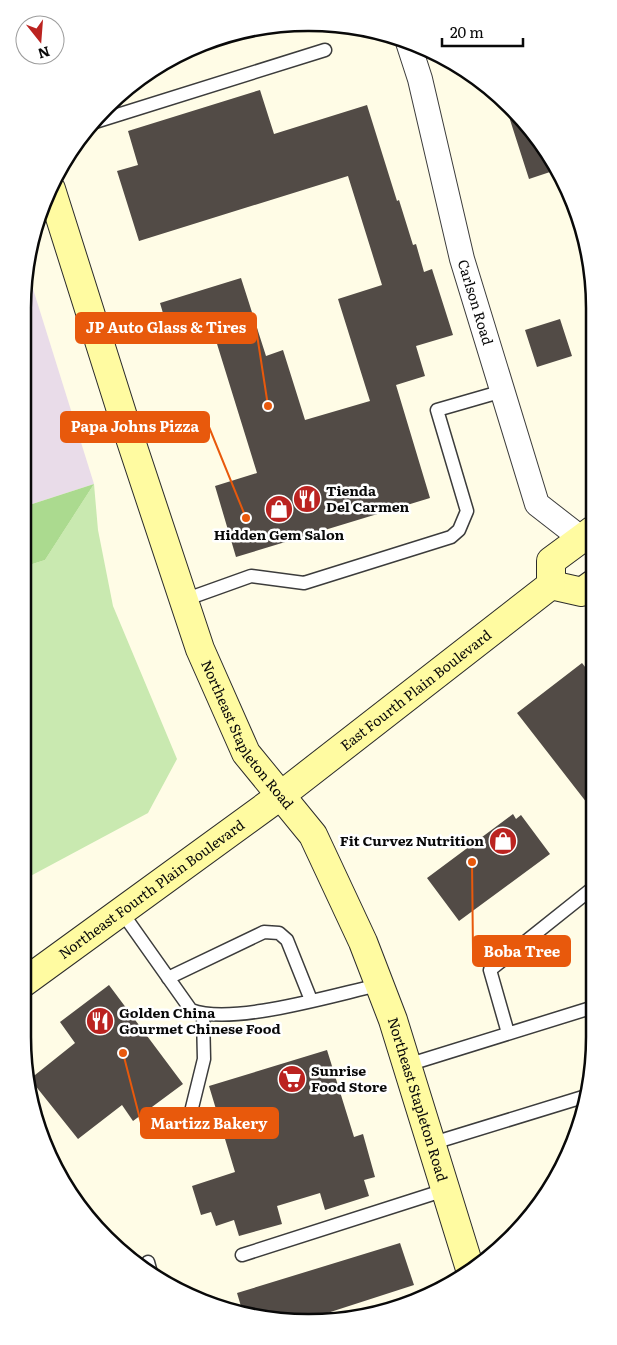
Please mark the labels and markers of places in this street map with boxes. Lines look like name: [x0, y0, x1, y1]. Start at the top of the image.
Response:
callout: JP Auto Glass & Tires: [76, 313, 256, 343]
callout: Papa Johns Pizza: [61, 412, 209, 442]
place label: Tienda Del Carmen: [326, 480, 410, 516]
restaurant icon: Tienda Del Carmen: [292, 484, 322, 514]
shop icon: Hidden Gem Salon: [264, 494, 294, 524]
place label: Hidden Gem Salon: [214, 524, 345, 544]
shop icon: Fit Curvez Nutrition: [488, 826, 518, 856]
place label: Fit Curvez Nutrition: [340, 830, 484, 850]
callout: Boba Tree: [473, 936, 570, 966]
place label: Golden China Gourmet Chinese Food: [119, 1002, 281, 1038]
restaurant icon: Golden China Gourmet Chinese Food: [85, 1006, 115, 1036]
place label: Sunrise Food Store: [311, 1060, 387, 1096]
supermarket icon: Sunrise Food Store: [277, 1064, 307, 1094]
callout: Martizz Bakery: [141, 1108, 278, 1138]

